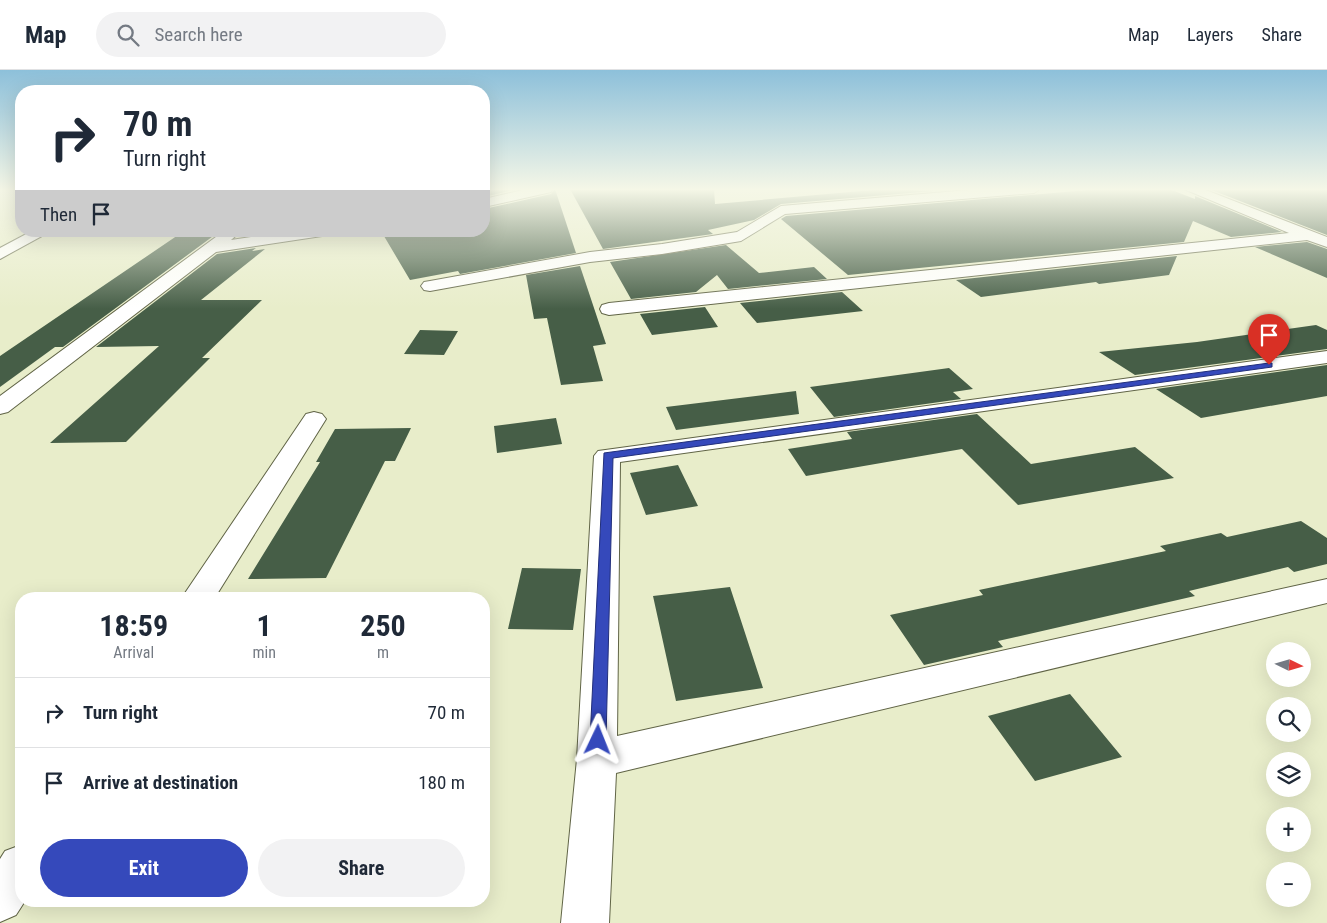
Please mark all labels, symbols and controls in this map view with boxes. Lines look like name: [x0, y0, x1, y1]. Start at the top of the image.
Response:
search box: [96, 12, 446, 57]
text: Map: [25, 21, 66, 49]
icon: search: [114, 21, 142, 49]
text: Search here: [154, 23, 243, 46]
text: Map: [1128, 24, 1159, 45]
text: Layers: [1187, 24, 1234, 45]
text: Share: [1262, 24, 1302, 45]
text: 70 m: [123, 104, 192, 145]
icon: right: [40, 105, 105, 170]
text: Turn right: [123, 146, 206, 171]
icon: arrive: [87, 200, 115, 228]
text: Then: [40, 203, 77, 226]
pin: [1248, 314, 1290, 365]
icon: arrive: [1255, 321, 1283, 349]
text: 18:59: [99, 608, 168, 643]
text: 1: [257, 608, 272, 643]
text: 250: [360, 608, 406, 643]
north arrow: [1266, 642, 1311, 688]
map controls: [1266, 642, 1311, 907]
text: Arrival: [113, 643, 154, 662]
text: min: [252, 643, 276, 662]
text: m: [377, 643, 389, 662]
button: search: [1266, 697, 1311, 742]
icon: right: [40, 699, 68, 727]
text: Turn right: [83, 701, 158, 724]
text: 70 m: [428, 701, 465, 724]
position arrow: [571, 713, 623, 765]
button: layers: [1266, 752, 1311, 797]
icon: arrive: [40, 769, 68, 797]
text: Arrive at destination: [83, 771, 238, 794]
text: 180 m: [418, 771, 465, 794]
button: +: [1266, 807, 1311, 852]
button: Exit: [40, 839, 248, 897]
button: Share: [258, 839, 465, 897]
button: −: [1266, 862, 1311, 907]

